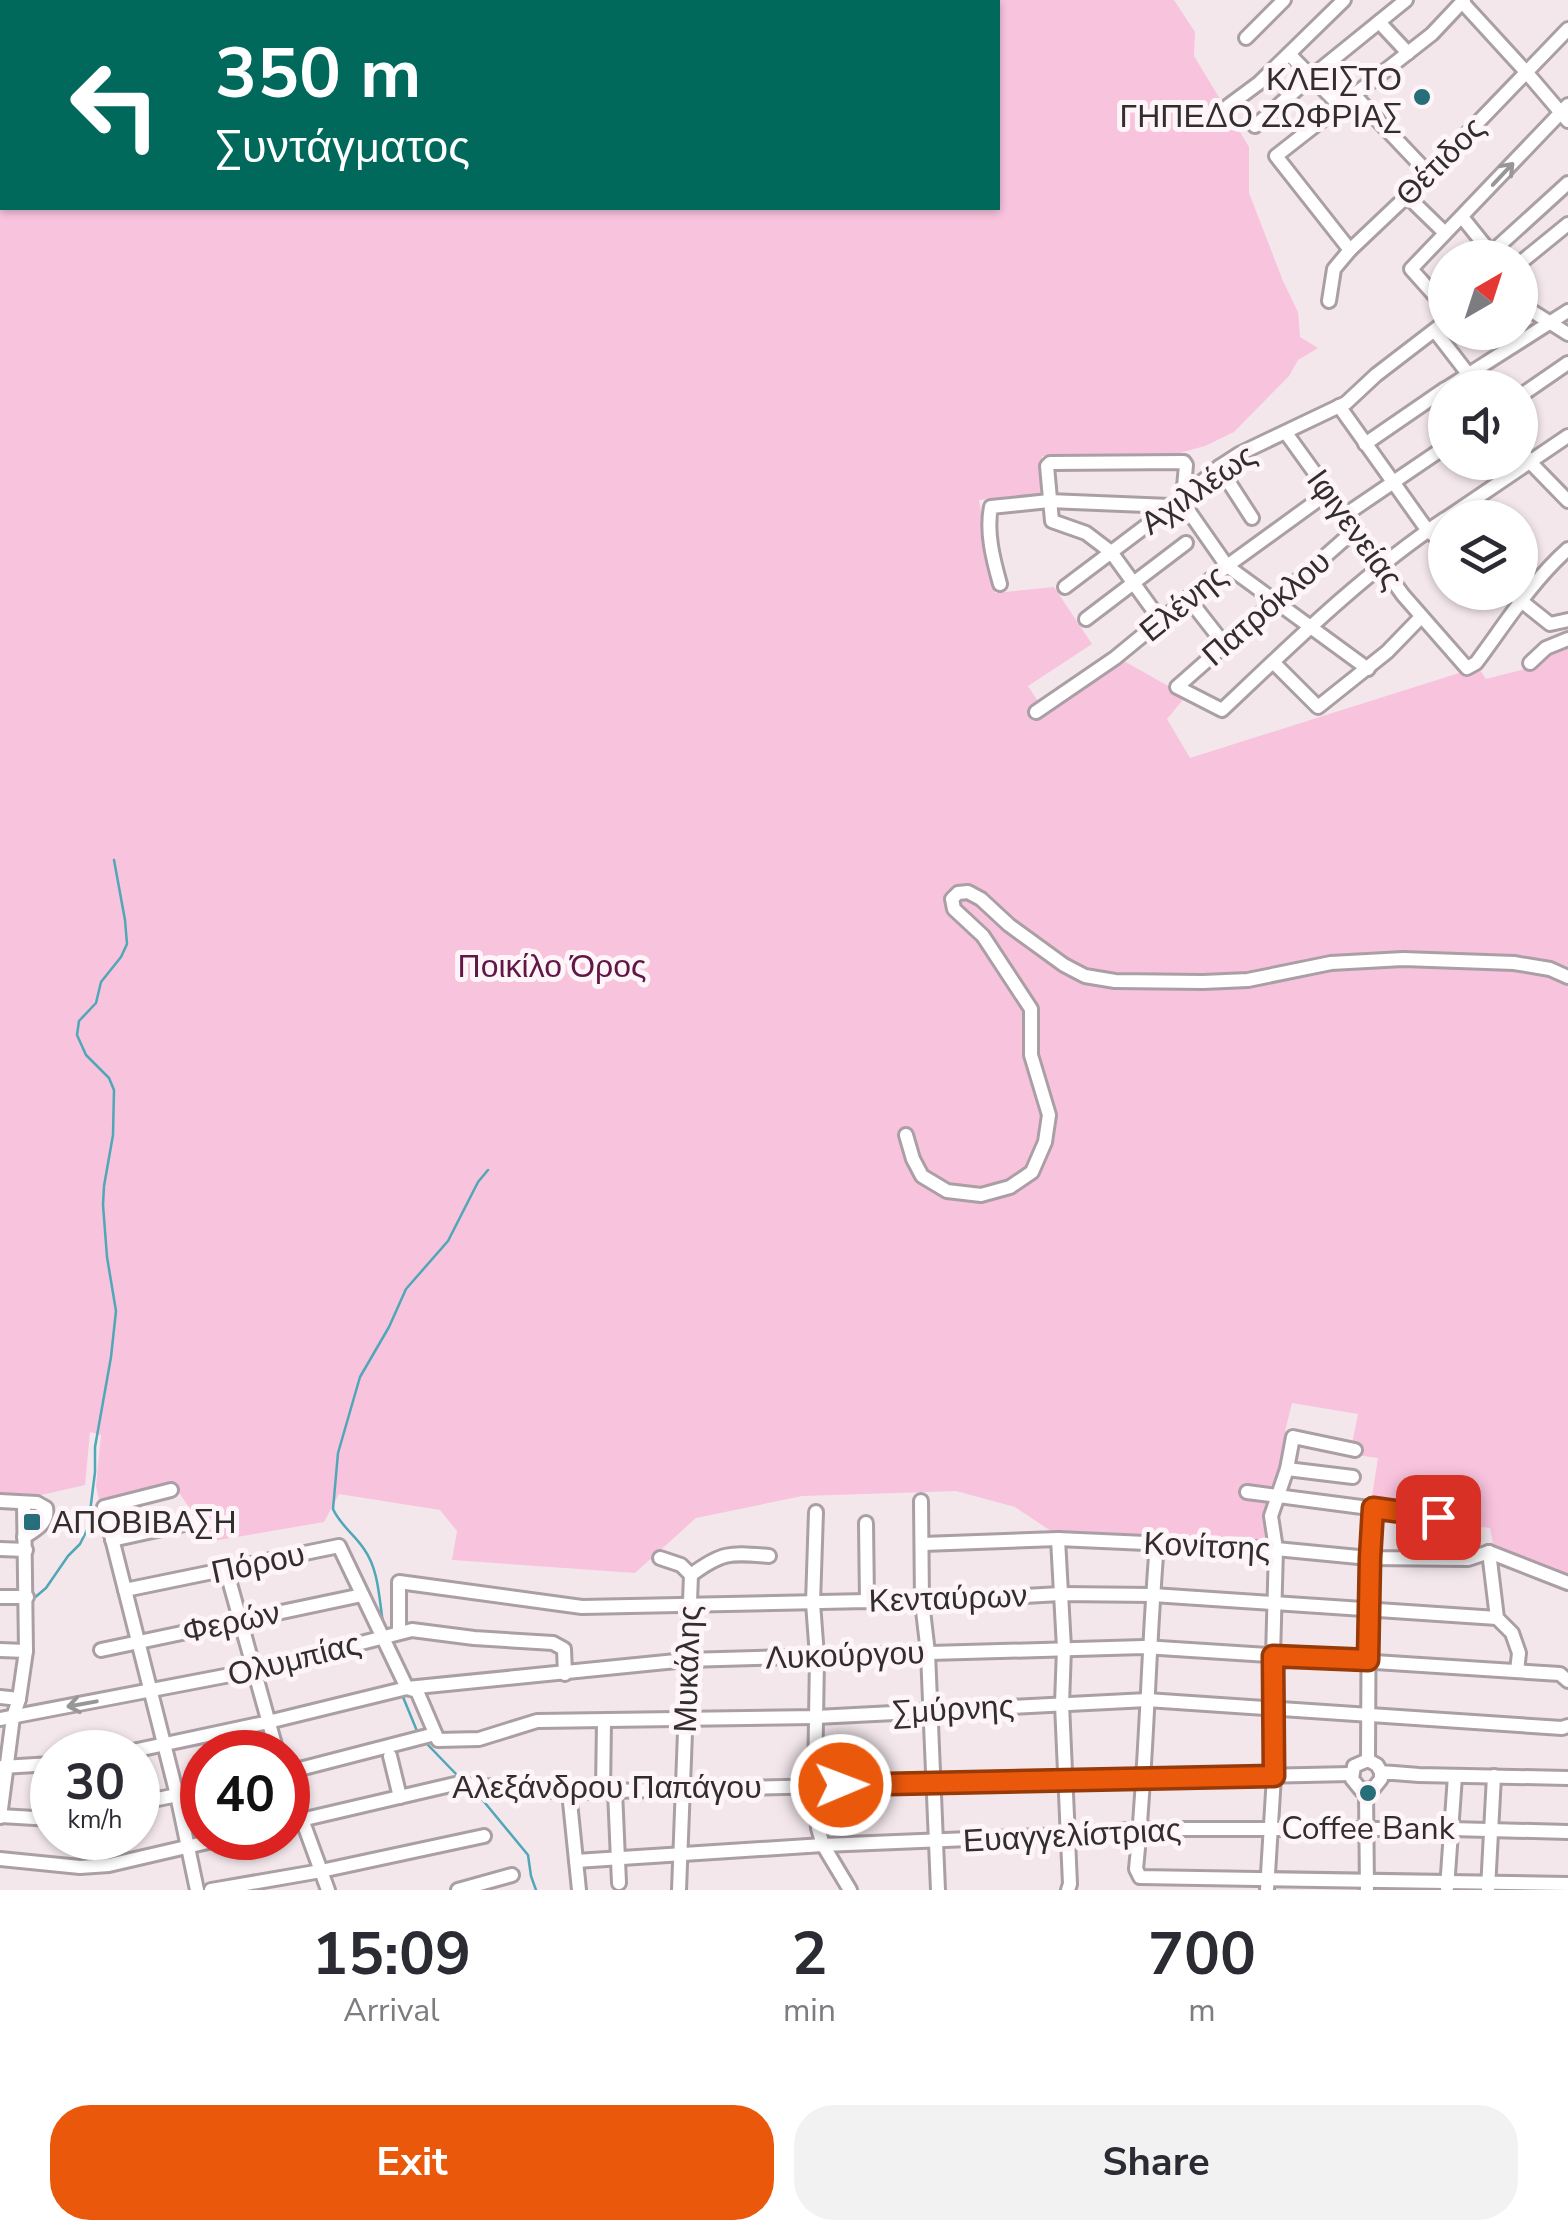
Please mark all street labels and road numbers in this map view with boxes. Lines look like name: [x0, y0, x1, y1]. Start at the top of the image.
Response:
street label: Θέτιδος: [1386, 107, 1494, 215]
street label: Αχιλλέως: [1132, 434, 1264, 545]
street label: Ιφιγενείας: [1297, 461, 1413, 598]
street label: Πατρόκλου: [1193, 541, 1340, 676]
street label: Ελένης: [1131, 555, 1236, 652]
street label: Κονίτσης: [1142, 1522, 1272, 1571]
street label: Πόρου: [207, 1533, 309, 1594]
street label: Κενταύρων: [868, 1574, 1028, 1623]
street label: Φερών: [178, 1591, 284, 1654]
street label: Μυκάλης: [664, 1605, 711, 1733]
street label: Ολυμπίας: [223, 1622, 365, 1697]
street label: Λυκούργου: [765, 1631, 925, 1680]
street label: Σμύρνης: [891, 1685, 1015, 1734]
street label: Αλεξάνδρου Παπάγου: [452, 1766, 762, 1809]
street label: Ευαγγελίστριας: [962, 1808, 1182, 1863]

